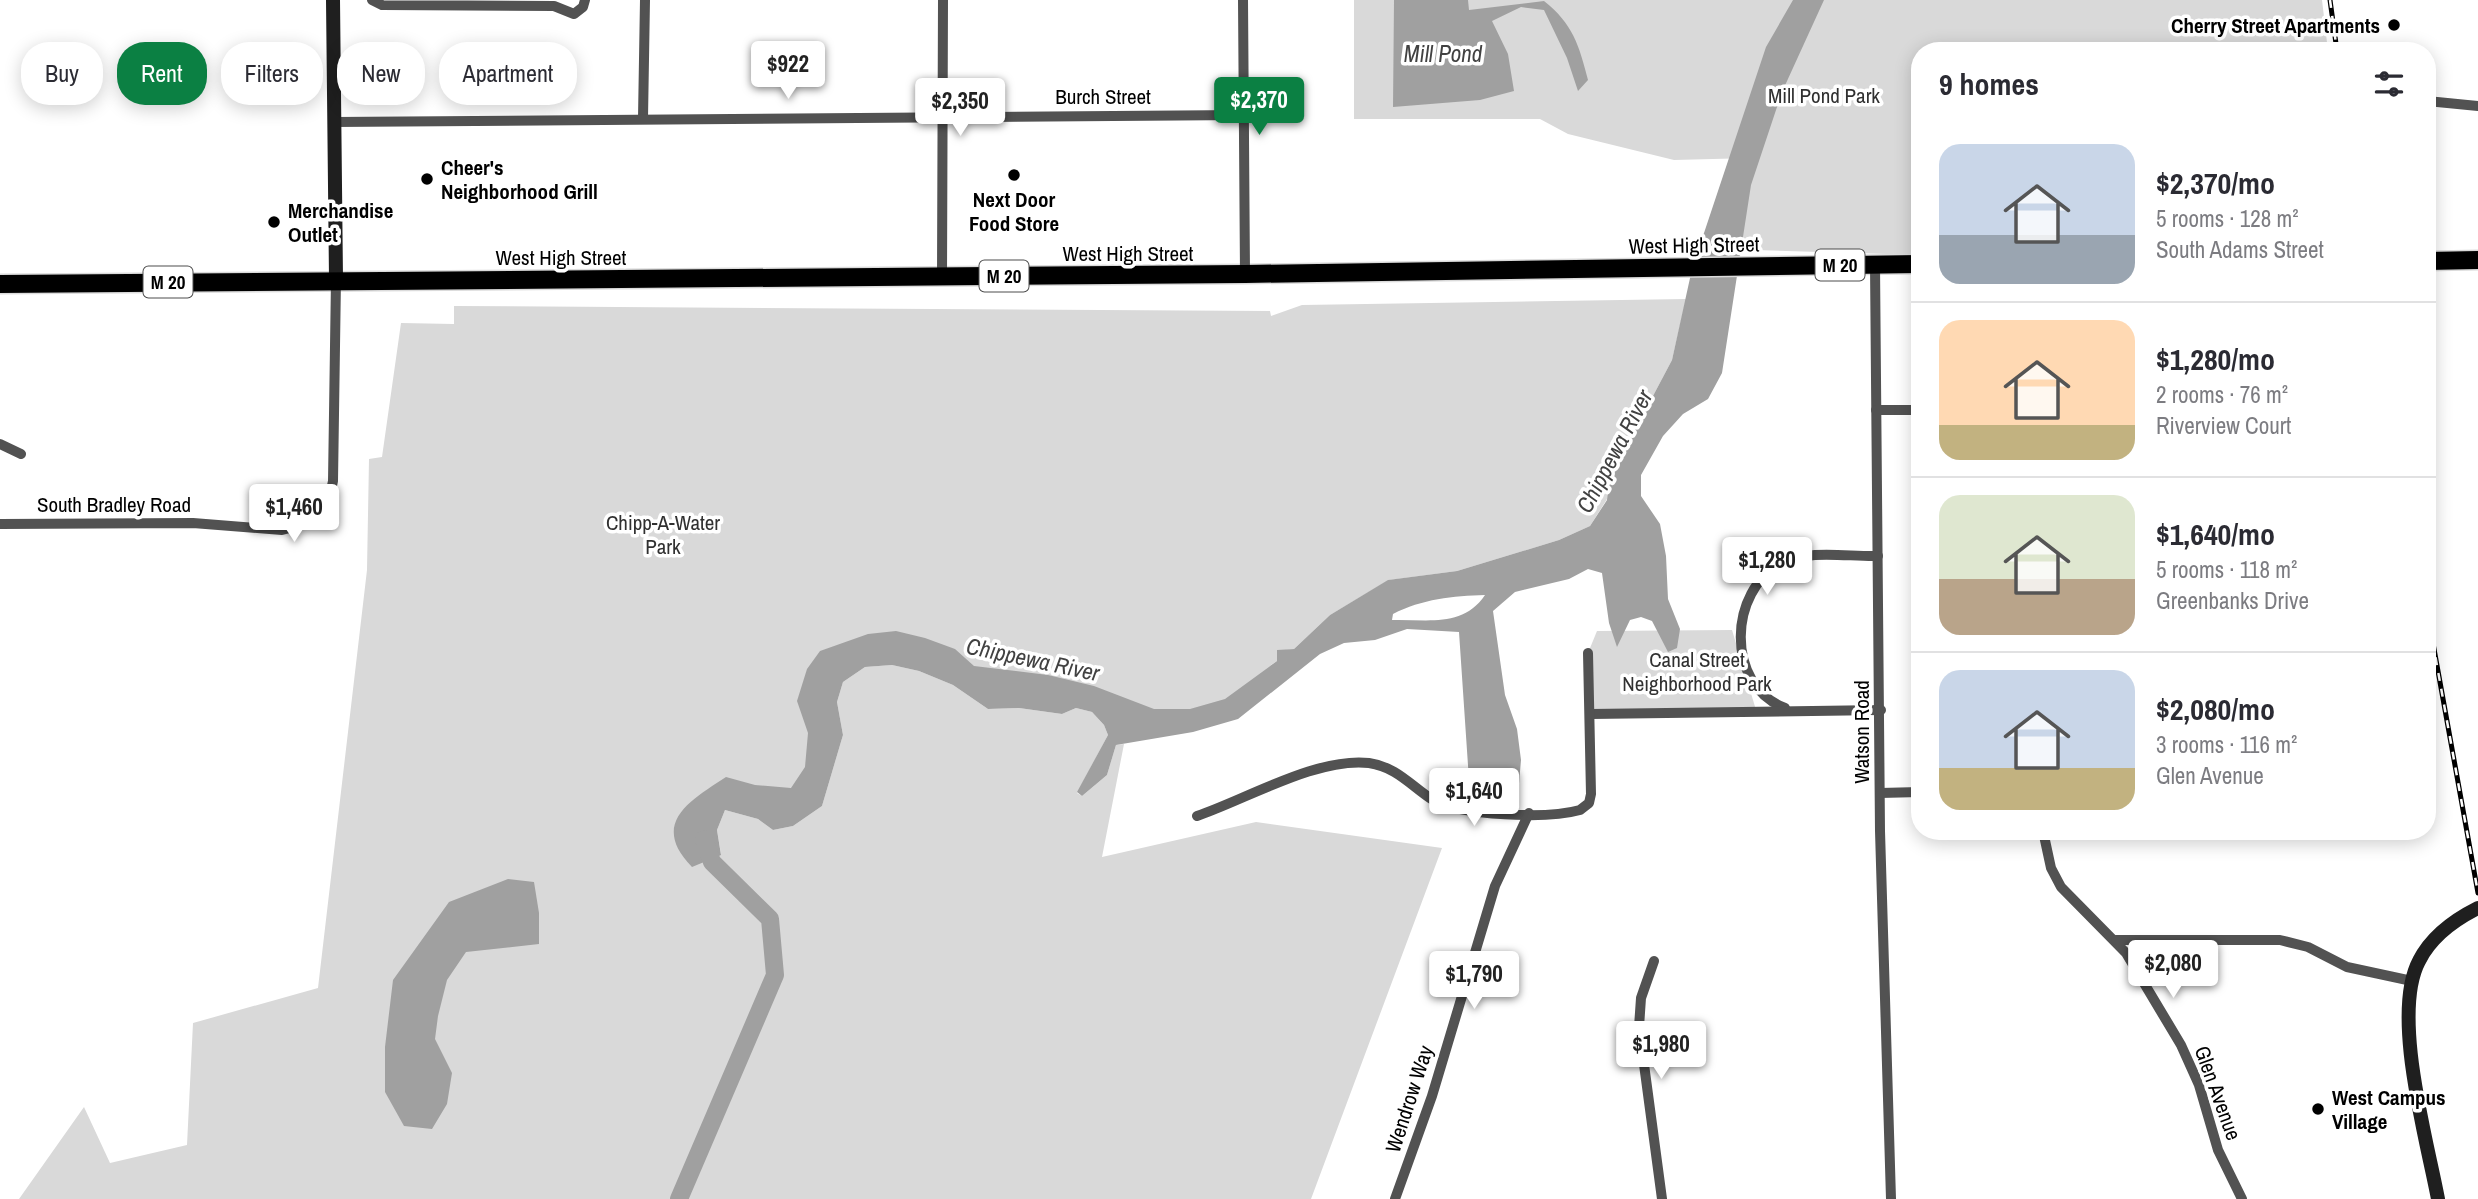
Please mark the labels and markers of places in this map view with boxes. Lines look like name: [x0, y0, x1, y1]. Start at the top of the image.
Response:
place label: Cherry Street Apartments: [2171, 11, 2380, 40]
marker: Cherry Street Apartments: [2386, 17, 2402, 33]
pin: $922: [747, 42, 829, 101]
pin: $2,350: [903, 78, 1017, 138]
pin: $2,370: [1202, 78, 1316, 137]
place label: Cheer's Neighborhood Grill: [441, 153, 598, 206]
marker: Next Door Food Store: [1006, 167, 1022, 183]
marker: Cheer's Neighborhood Grill: [419, 171, 435, 187]
place label: Next Door Food Store: [969, 185, 1059, 238]
place label: Merchandise Outlet: [288, 196, 393, 249]
marker: Merchandise Outlet: [266, 214, 282, 230]
pin: $1,460: [237, 484, 351, 544]
pin: $1,280: [1710, 538, 1824, 597]
pin: $1,640: [1417, 768, 1531, 828]
pin: $2,080: [2116, 940, 2230, 1000]
pin: $1,790: [1417, 951, 1531, 1011]
pin: $1,980: [1604, 1021, 1718, 1081]
place label: West Campus Village: [2332, 1083, 2446, 1136]
marker: West Campus Village: [2310, 1101, 2326, 1117]

